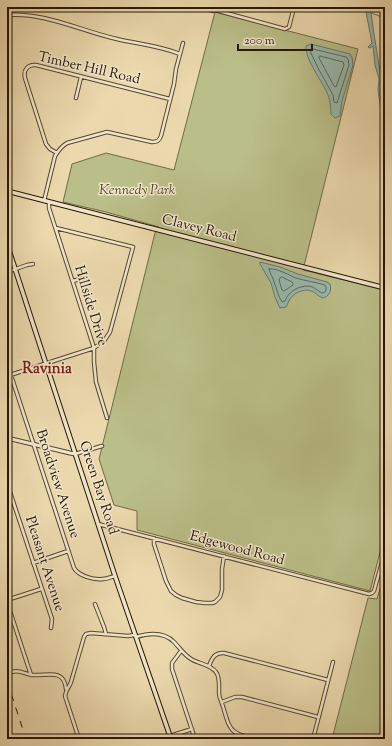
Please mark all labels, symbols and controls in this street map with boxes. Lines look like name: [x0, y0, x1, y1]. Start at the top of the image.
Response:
scale bar: [238, 26, 312, 52]
text: 200 m: [244, 32, 275, 50]
street label: Timber Hill Road: [36, 48, 142, 90]
park label: Kennedy Park: [99, 181, 176, 201]
street label: Clavey Road: [160, 210, 238, 248]
street label: Hillside Drive: [68, 263, 112, 349]
district label: Ravinia: [22, 359, 72, 380]
street label: Broadview Avenue: [30, 427, 84, 541]
street label: Green Bay Road: [73, 439, 123, 538]
street label: Pleasant Avenue: [19, 514, 69, 614]
street label: Edgewood Road: [188, 527, 287, 571]

